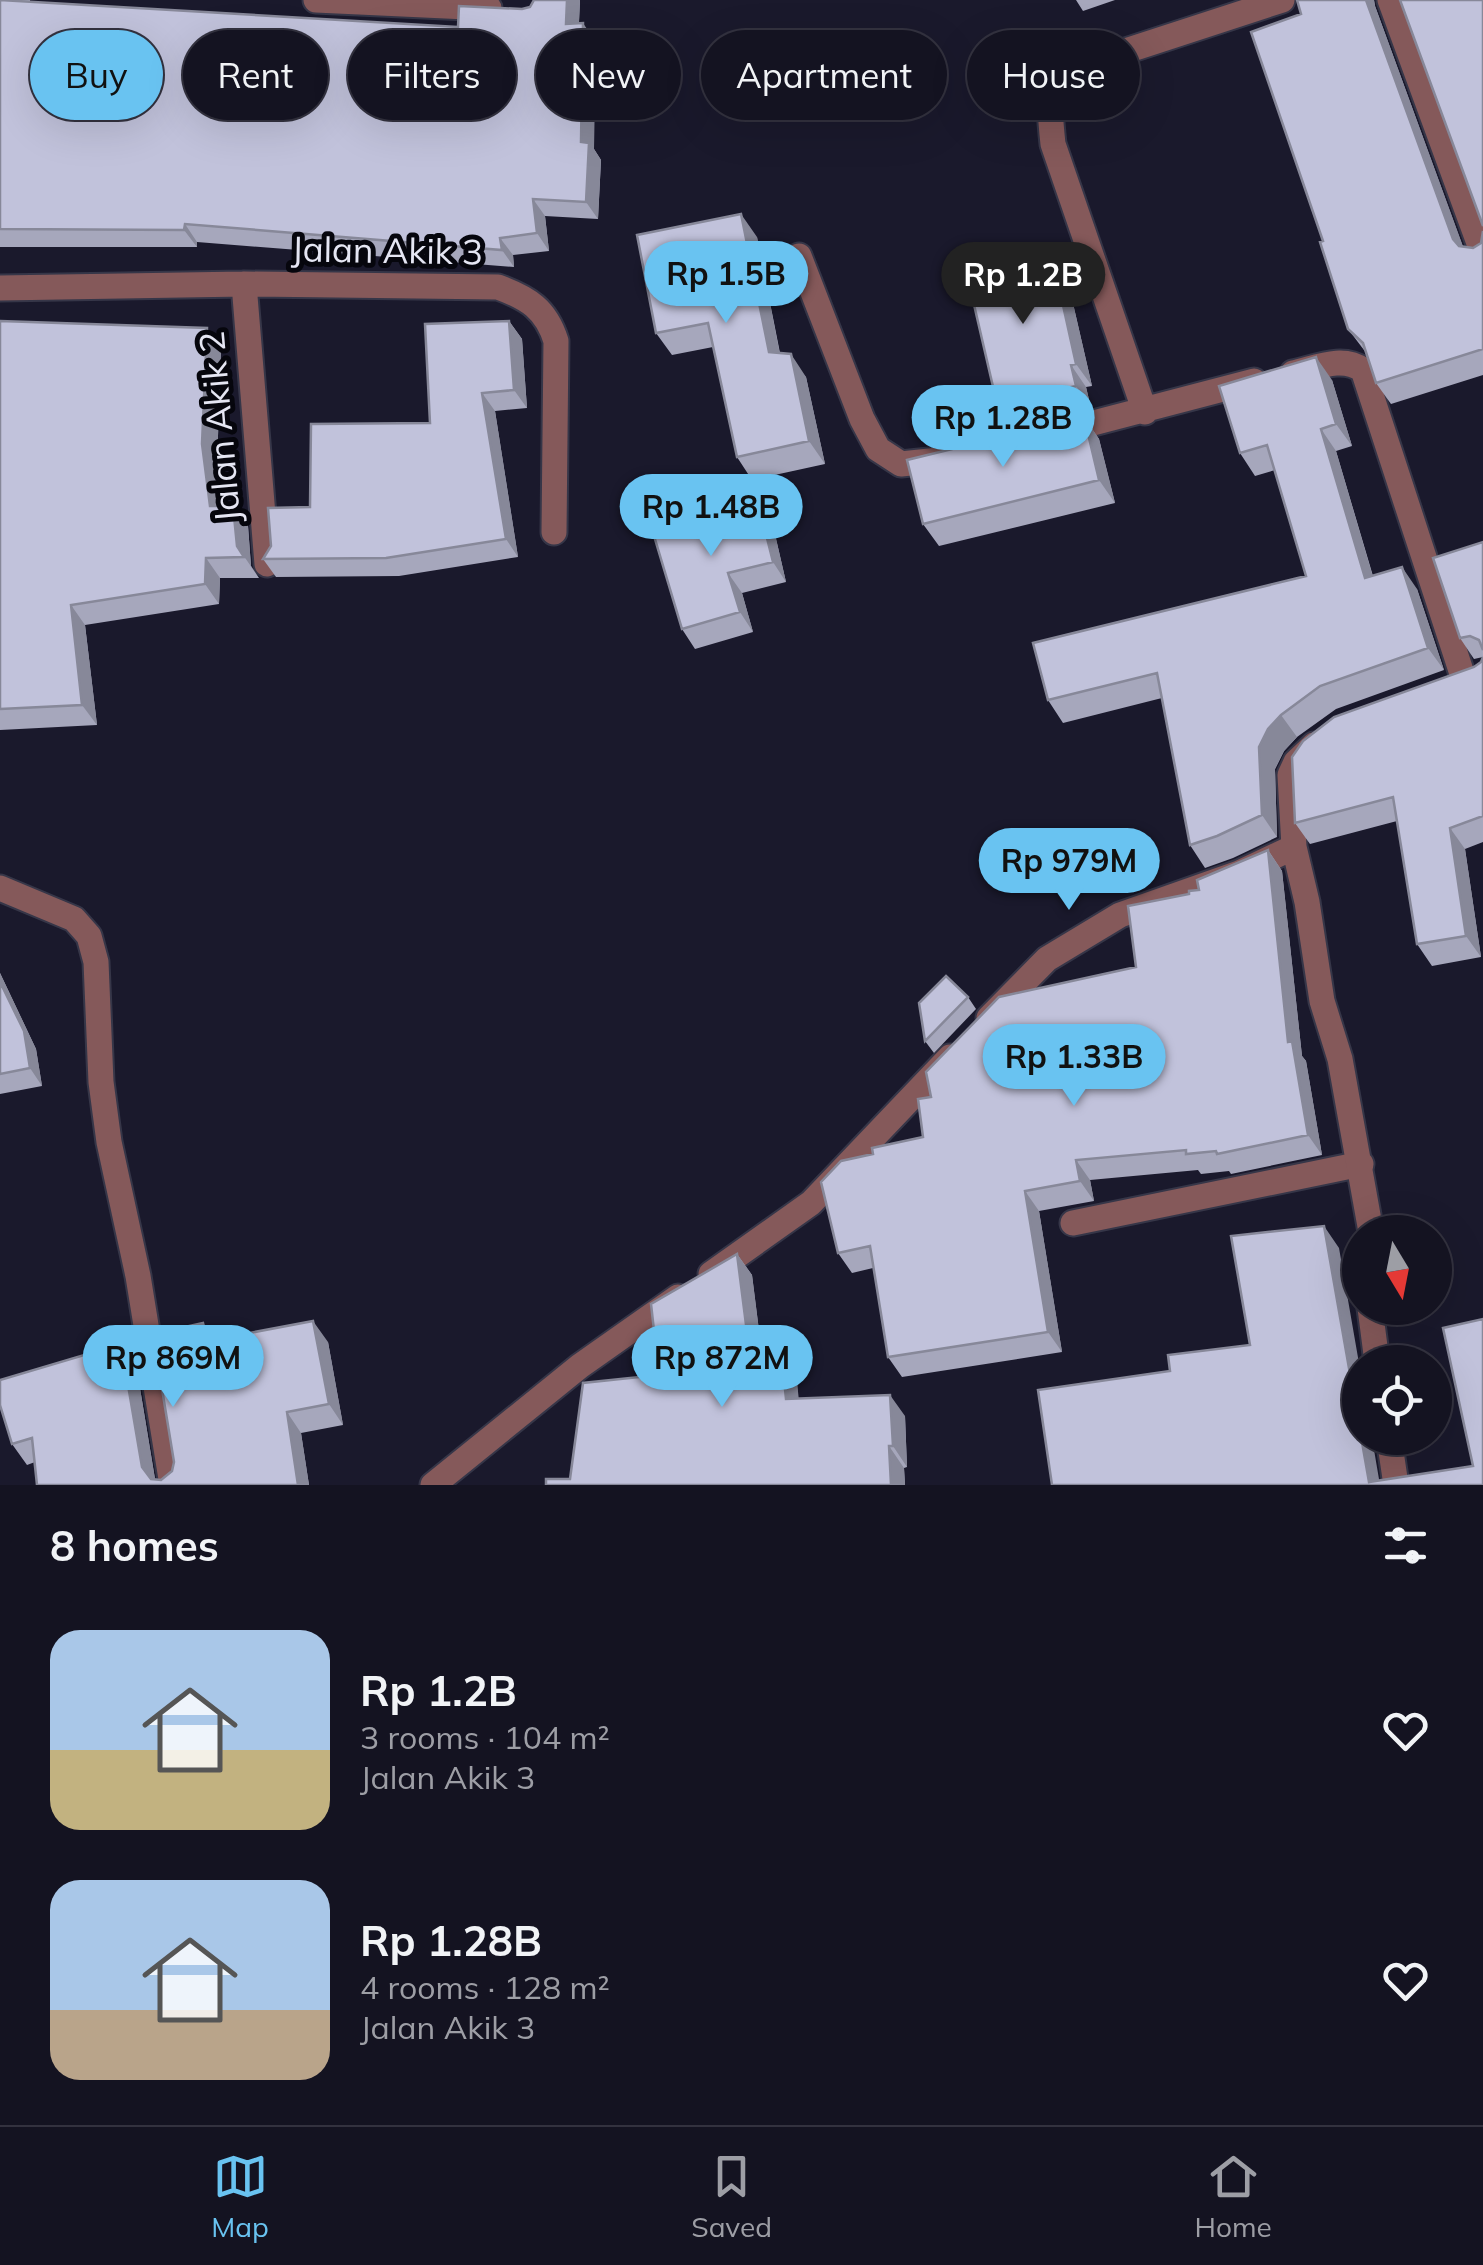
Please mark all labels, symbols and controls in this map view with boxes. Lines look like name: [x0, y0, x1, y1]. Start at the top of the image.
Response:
chip: Buy: [30, 30, 163, 120]
chip: Rent: [183, 30, 328, 120]
chip: Filters: [348, 30, 516, 120]
chip: New: [536, 30, 681, 120]
chip: Apartment: [701, 30, 947, 120]
chip: House: [967, 30, 1140, 120]
street label: Jalan Akik 3: [291, 226, 483, 274]
pin: Rp 1.5B: [634, 241, 818, 326]
pin: Rp 1.2B: [931, 242, 1115, 327]
text: Rp 1.5B: [666, 253, 786, 293]
text: Rp 1.2B: [963, 254, 1083, 294]
street label: Jalan Akik 2: [189, 330, 249, 525]
pin: Rp 1.28B: [900, 385, 1106, 470]
text: Rp 1.28B: [934, 397, 1072, 437]
pin: Rp 1.48B: [608, 474, 814, 559]
text: Rp 1.48B: [642, 486, 780, 526]
pin: Rp 979M: [977, 828, 1161, 913]
text: Rp 979M: [1001, 840, 1137, 880]
pin: Rp 1.33B: [971, 1024, 1177, 1109]
text: Rp 1.33B: [1005, 1036, 1143, 1076]
north arrow: [1342, 1215, 1452, 1325]
map controls: [1342, 1215, 1452, 1455]
pin: Rp 869M: [81, 1325, 265, 1410]
pin: Rp 872M: [630, 1325, 814, 1410]
text: Rp 869M: [105, 1337, 241, 1377]
text: Rp 872M: [654, 1337, 790, 1377]
button: locate: [1342, 1345, 1452, 1455]
icon: filters: [1378, 1518, 1433, 1573]
text: 8 homes: [50, 1519, 219, 1572]
text: Rp 1.2B: [360, 1664, 517, 1717]
icon: home: [130, 1670, 250, 1790]
icon: heart: [1378, 1703, 1433, 1758]
text: 3 rooms · 104 m²: [360, 1717, 610, 1757]
text: Jalan Akik 3: [360, 1757, 535, 1797]
text: Rp 1.28B: [360, 1914, 542, 1967]
icon: home: [130, 1920, 250, 2040]
icon: heart: [1378, 1953, 1433, 2008]
text: 4 rooms · 128 m²: [360, 1967, 610, 2007]
text: Jalan Akik 3: [360, 2007, 535, 2047]
tab: Map: [211, 2149, 269, 2244]
tab: Saved: [691, 2149, 772, 2244]
tab: Home: [1194, 2149, 1272, 2244]

